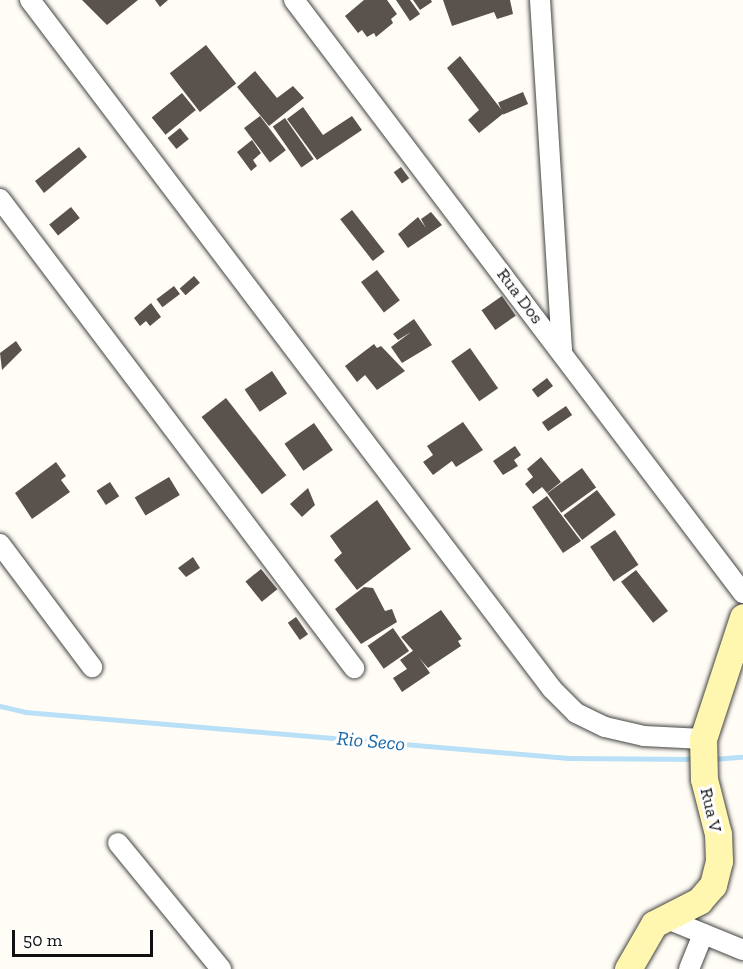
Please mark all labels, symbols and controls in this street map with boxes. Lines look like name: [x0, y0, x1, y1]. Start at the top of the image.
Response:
street label: Rua Dos: [492, 264, 548, 328]
water label: Rio Seco: [336, 726, 406, 756]
street label: Rua V: [695, 785, 727, 835]
scale bar: [15, 918, 156, 956]
text: 50 m: [23, 929, 62, 951]

